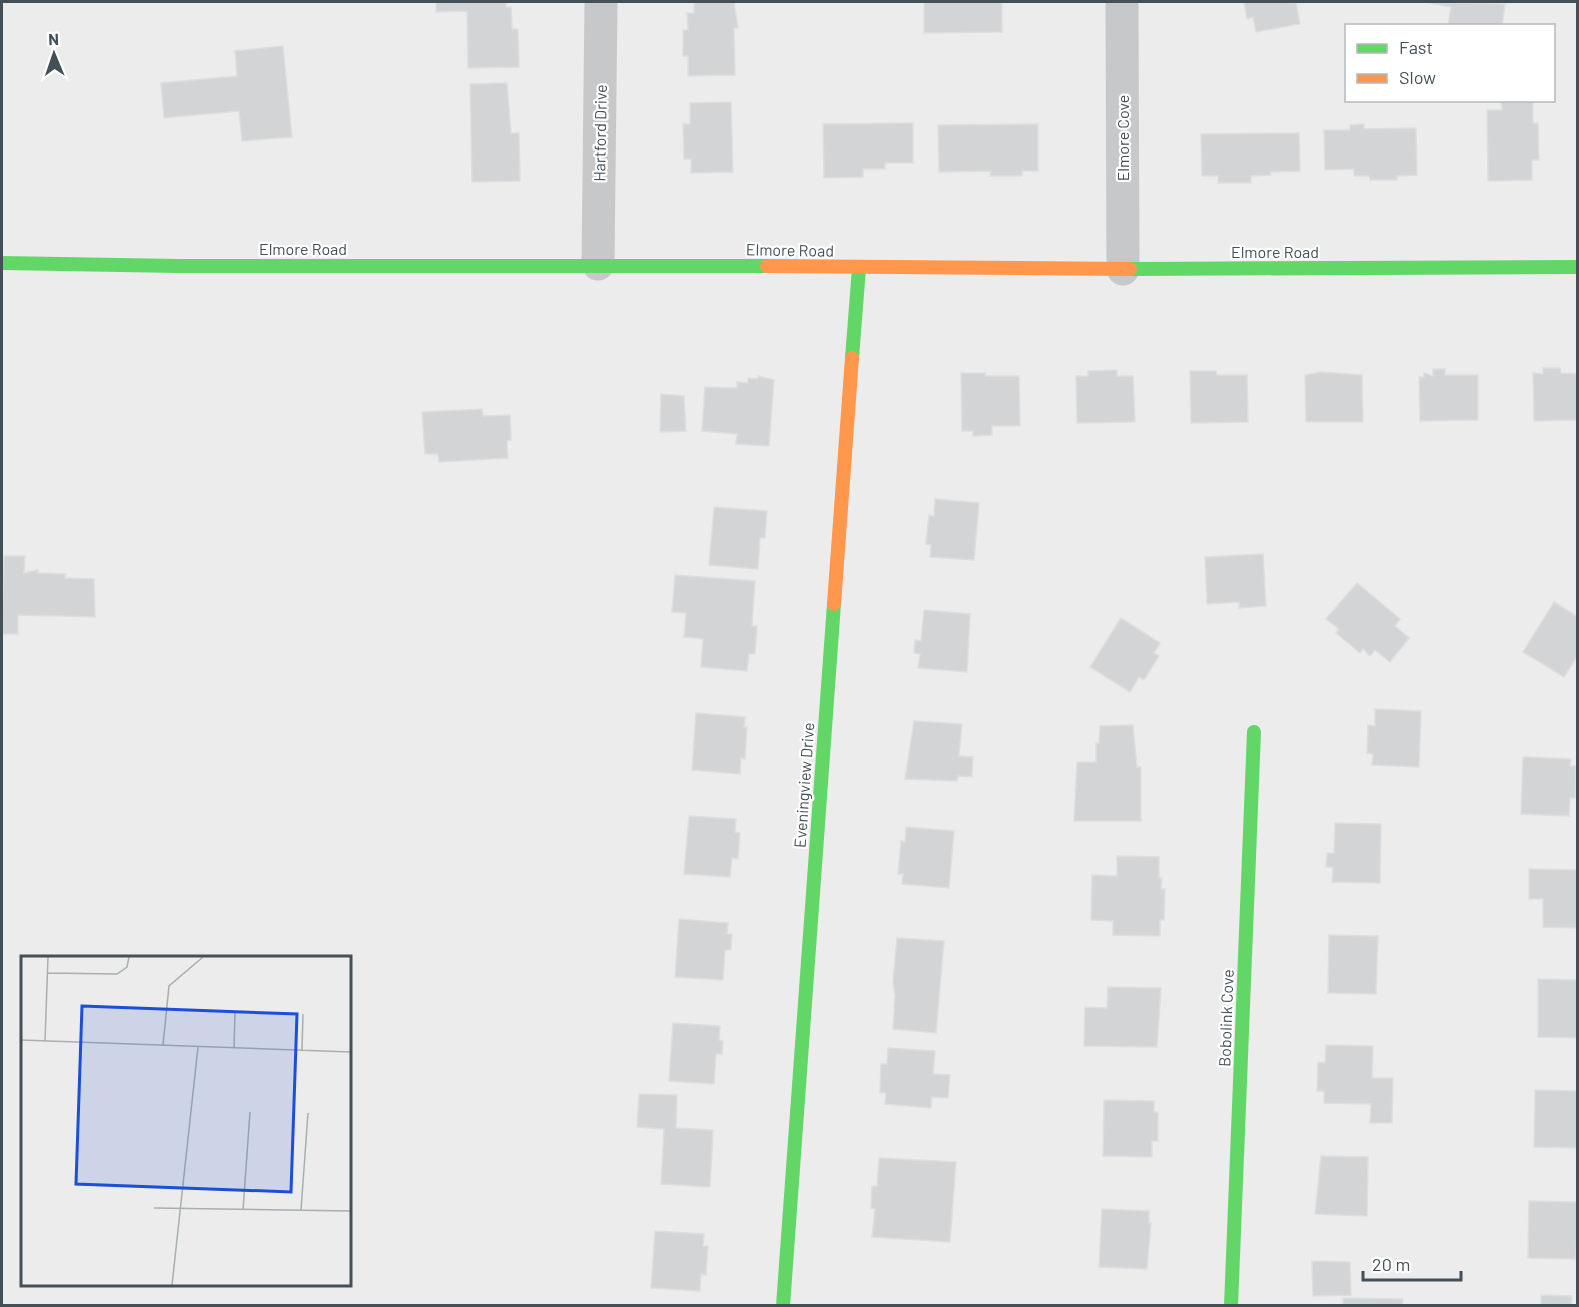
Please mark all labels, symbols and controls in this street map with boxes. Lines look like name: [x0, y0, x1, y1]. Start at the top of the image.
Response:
north arrow: [24, 24, 84, 84]
legend: [1345, 24, 1555, 102]
text: N: [48, 29, 59, 48]
text: Fast: [1399, 36, 1433, 58]
text: Slow: [1399, 66, 1436, 88]
street label: Hartford Drive: [589, 84, 610, 182]
street label: Elmore Cove: [1113, 95, 1132, 181]
street label: Elmore Road: [259, 239, 347, 258]
street label: Elmore Road: [746, 239, 834, 260]
street label: Elmore Road: [1231, 242, 1319, 261]
street label: Eveningview Drive: [790, 722, 817, 848]
inset map: [21, 956, 351, 1286]
street label: Bobolink Cove: [1214, 969, 1237, 1067]
scale bar: [1363, 1244, 1460, 1282]
text: 20 m: [1372, 1253, 1410, 1275]

